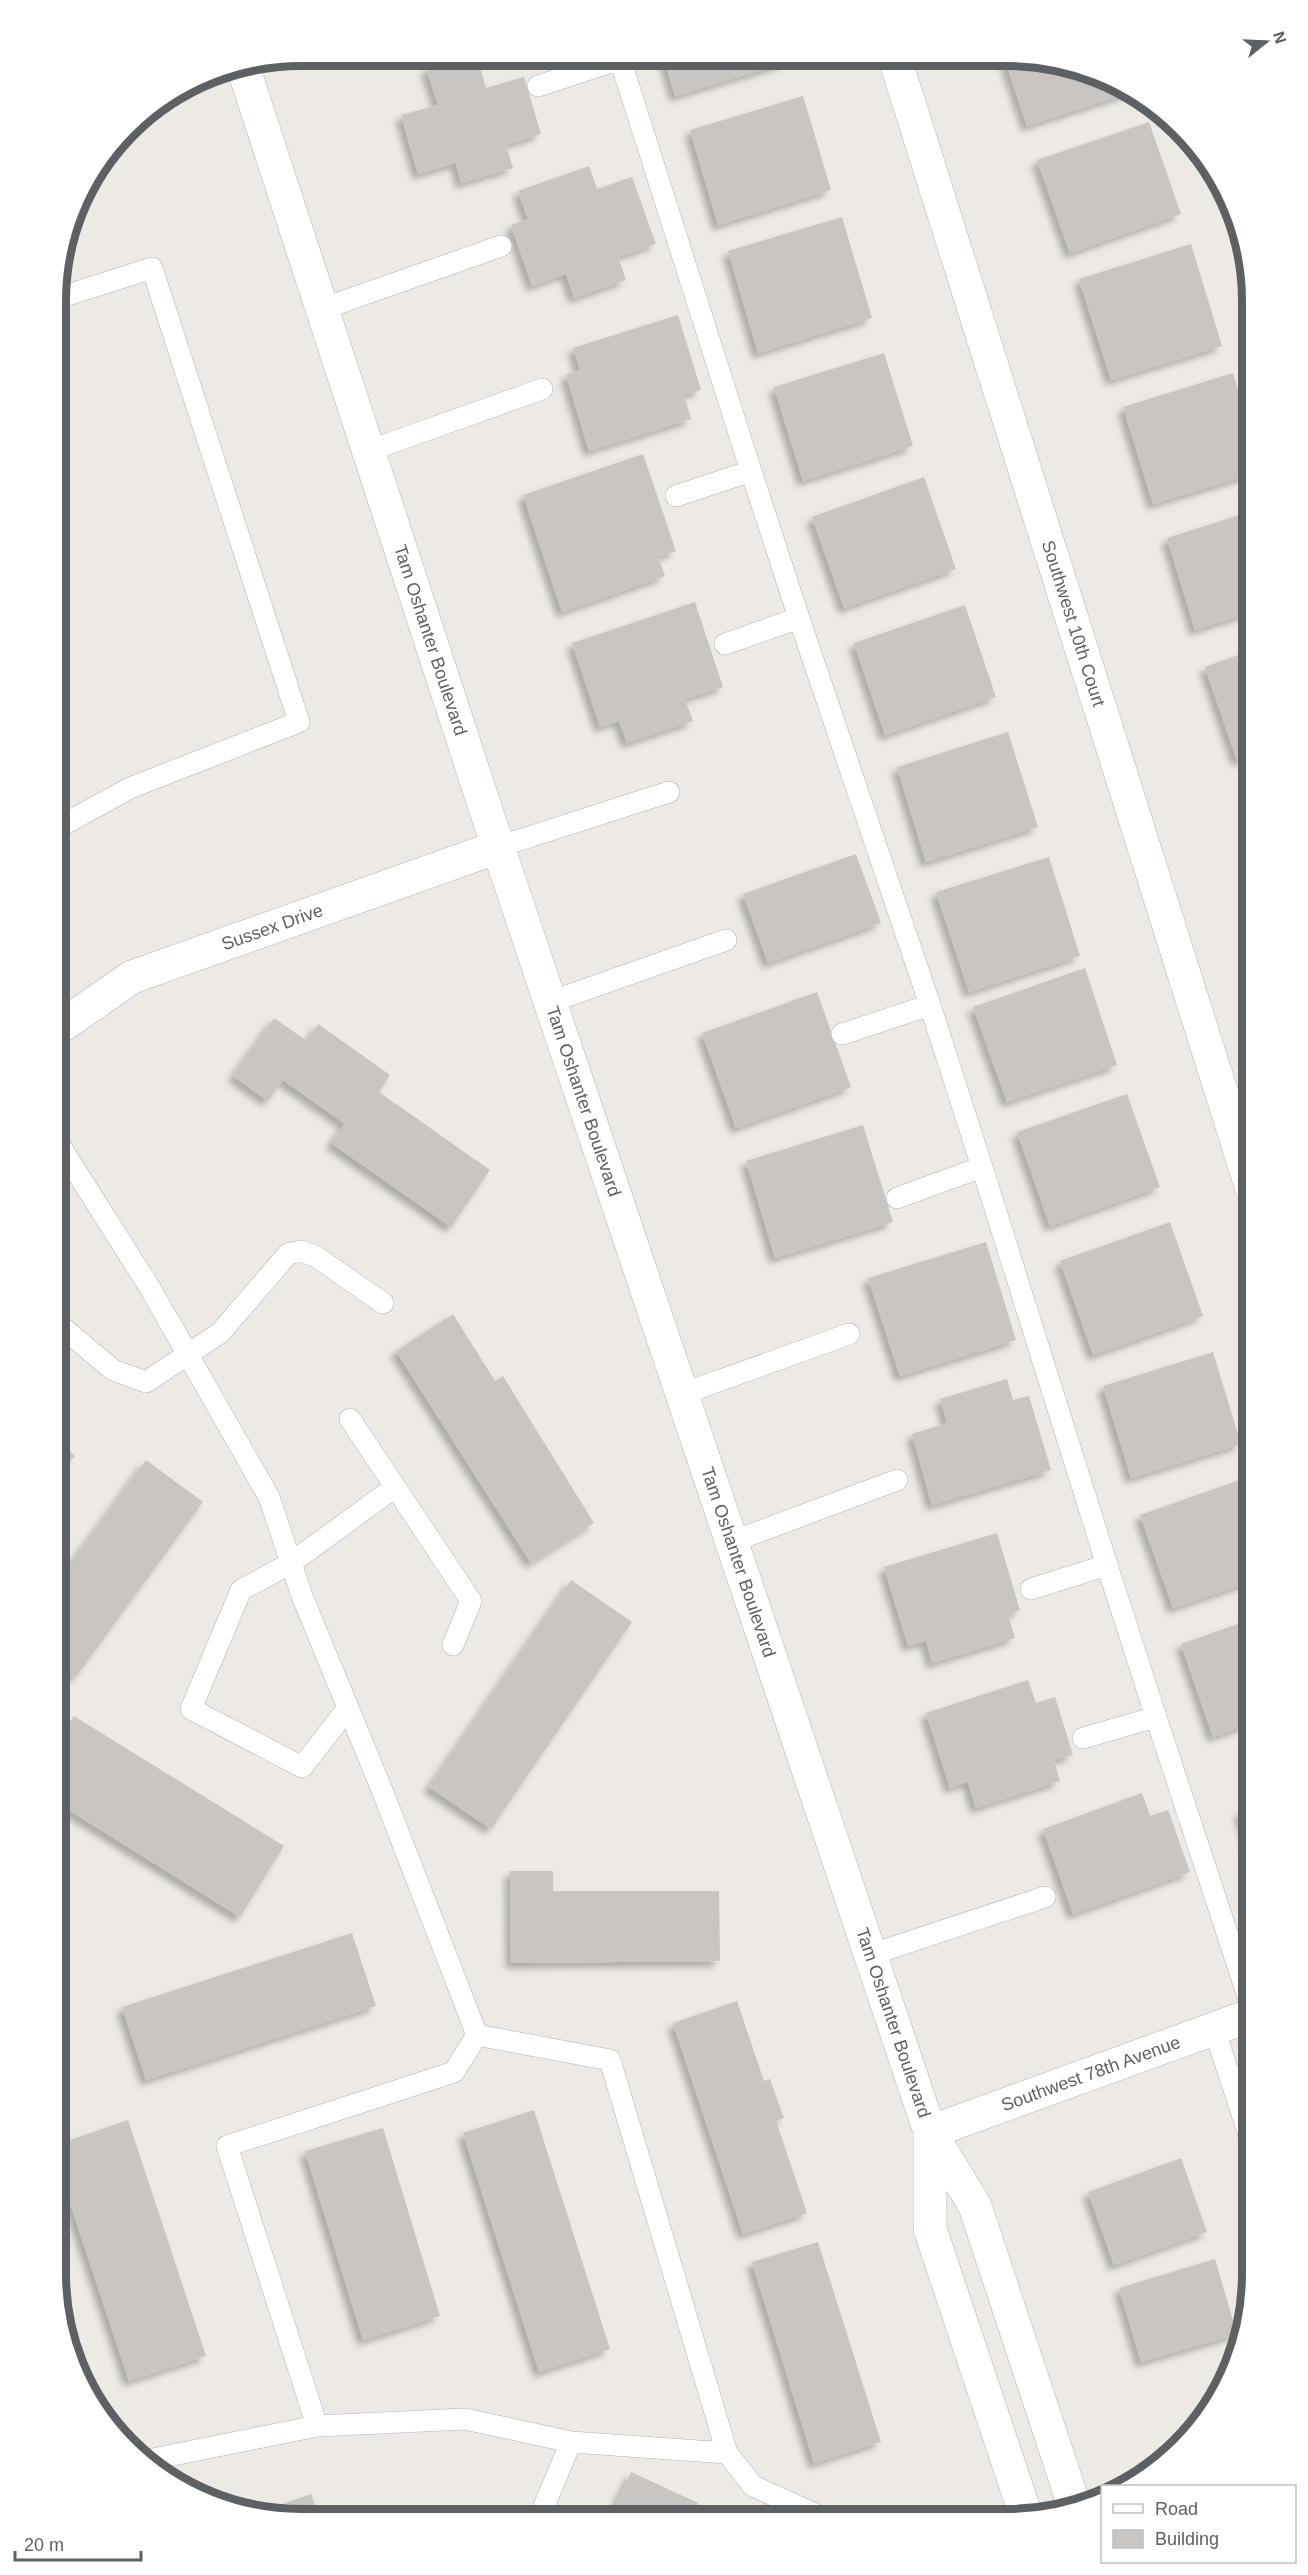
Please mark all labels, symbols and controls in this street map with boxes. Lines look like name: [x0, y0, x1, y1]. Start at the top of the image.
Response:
north arrow: [1236, 12, 1296, 72]
text: N: [1270, 29, 1290, 46]
street label: Southwest 10th Court: [1038, 538, 1109, 709]
street label: Tam Oshanter Boulevard: [390, 542, 471, 738]
street label: Sussex Drive: [219, 900, 325, 954]
street label: Tam Oshanter Boulevard: [542, 1004, 625, 1199]
street label: Tam Oshanter Boulevard: [697, 1464, 780, 1660]
street label: Tam Oshanter Boulevard: [852, 1925, 934, 2120]
street label: Southwest 78th Avenue: [999, 2032, 1183, 2115]
legend: [1101, 2485, 1296, 2563]
text: Road: [1155, 2499, 1198, 2519]
scale bar: [15, 2524, 141, 2562]
text: Building: [1155, 2529, 1219, 2549]
text: 20 m: [24, 2535, 64, 2555]

